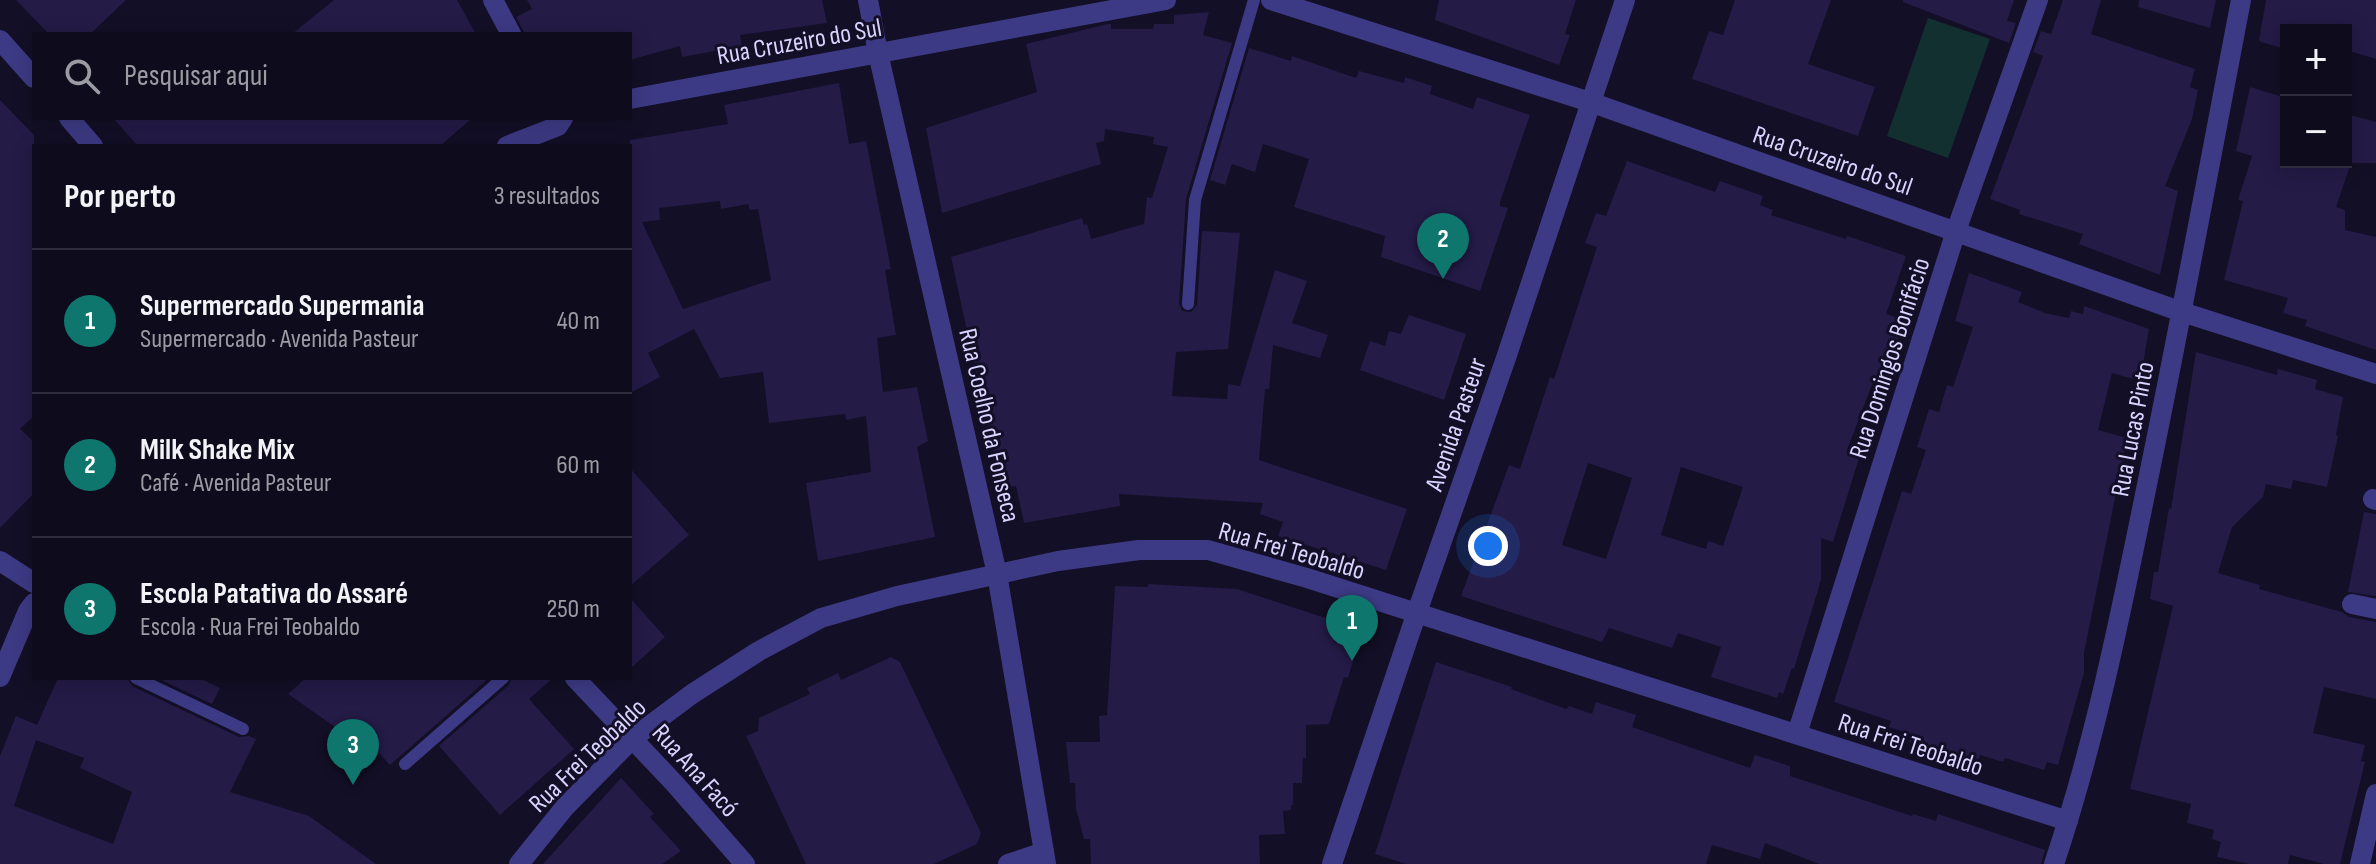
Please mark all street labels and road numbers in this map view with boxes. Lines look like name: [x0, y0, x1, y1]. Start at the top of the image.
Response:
street label: Rua Cruzeiro do Sul: [714, 13, 884, 72]
street label: Rua Cruzeiro do Sul: [1749, 120, 1916, 203]
street label: Rua Domingos Bonifácio: [1843, 254, 1938, 463]
street label: Rua Coelho da Fonseca: [951, 325, 1026, 525]
street label: Avenida Pasteur: [1419, 353, 1494, 496]
street label: Rua Lucas Pinto: [2105, 359, 2162, 499]
street label: Rua Frei Teobaldo: [1215, 516, 1368, 587]
street label: Rua Frei Teobaldo: [523, 693, 653, 820]
street label: Rua Frei Teobaldo: [1834, 707, 1987, 783]
street label: Rua Ana Facó: [645, 718, 745, 824]

